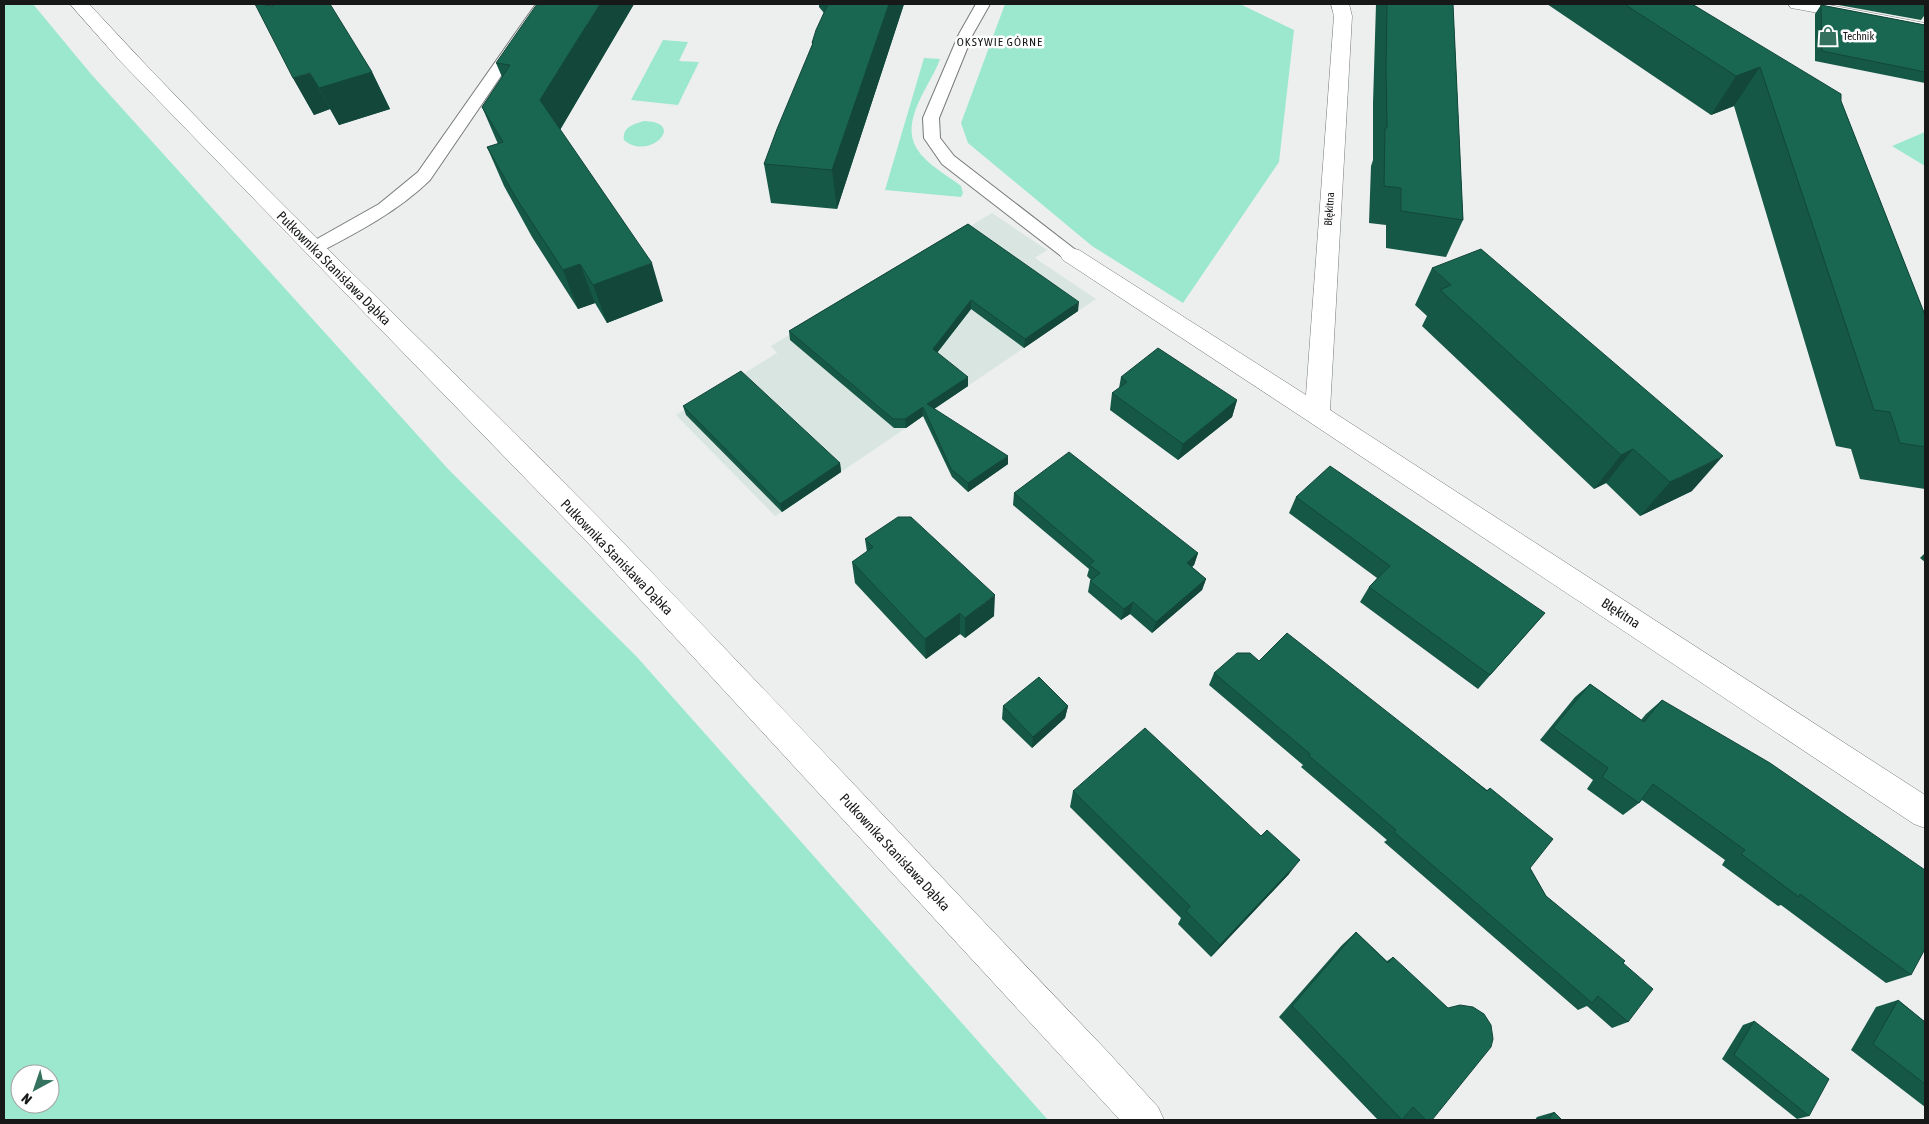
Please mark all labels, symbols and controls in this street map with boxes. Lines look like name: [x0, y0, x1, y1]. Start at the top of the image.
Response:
shop icon: Technik: [1817, 25, 1839, 47]
place label: Technik: [1843, 30, 1874, 42]
district label: OKSYWIE GÓRNE: [957, 35, 1043, 49]
street label: Błękitna: [1322, 192, 1336, 226]
street label: Pułkownika Stanisława Dąbka: [274, 208, 394, 328]
street label: Pułkownika Stanisława Dąbka: [558, 496, 676, 618]
street label: Błękitna: [1599, 595, 1643, 631]
street label: Pułkownika Stanisława Dąbka: [836, 790, 954, 914]
north arrow: [10, 1064, 60, 1114]
text: N: [18, 1090, 35, 1108]

